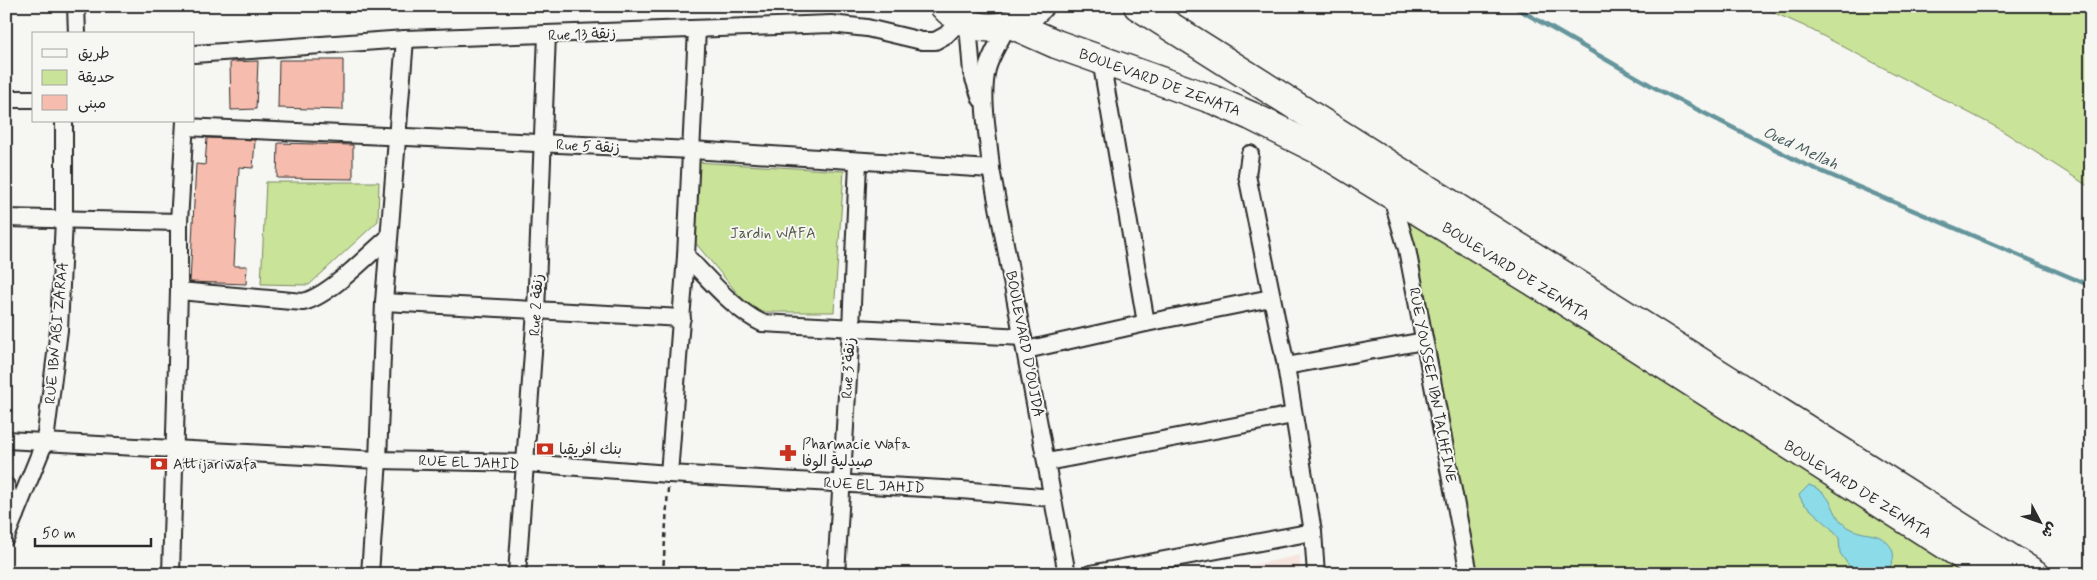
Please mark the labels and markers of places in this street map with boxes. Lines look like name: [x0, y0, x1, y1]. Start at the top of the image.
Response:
place label: Pharmacie Wafa صيدلية الوفا: [802, 435, 911, 472]
bank icon: بنك افريقيا: [535, 439, 555, 459]
place label: بنك افريقيا: [559, 440, 622, 460]
pharmacy icon: Pharmacie Wafa صيدلية الوفا: [778, 443, 798, 463]
bank icon: Attijariwafa: [149, 454, 169, 474]
place label: Attijariwafa: [173, 455, 257, 475]

